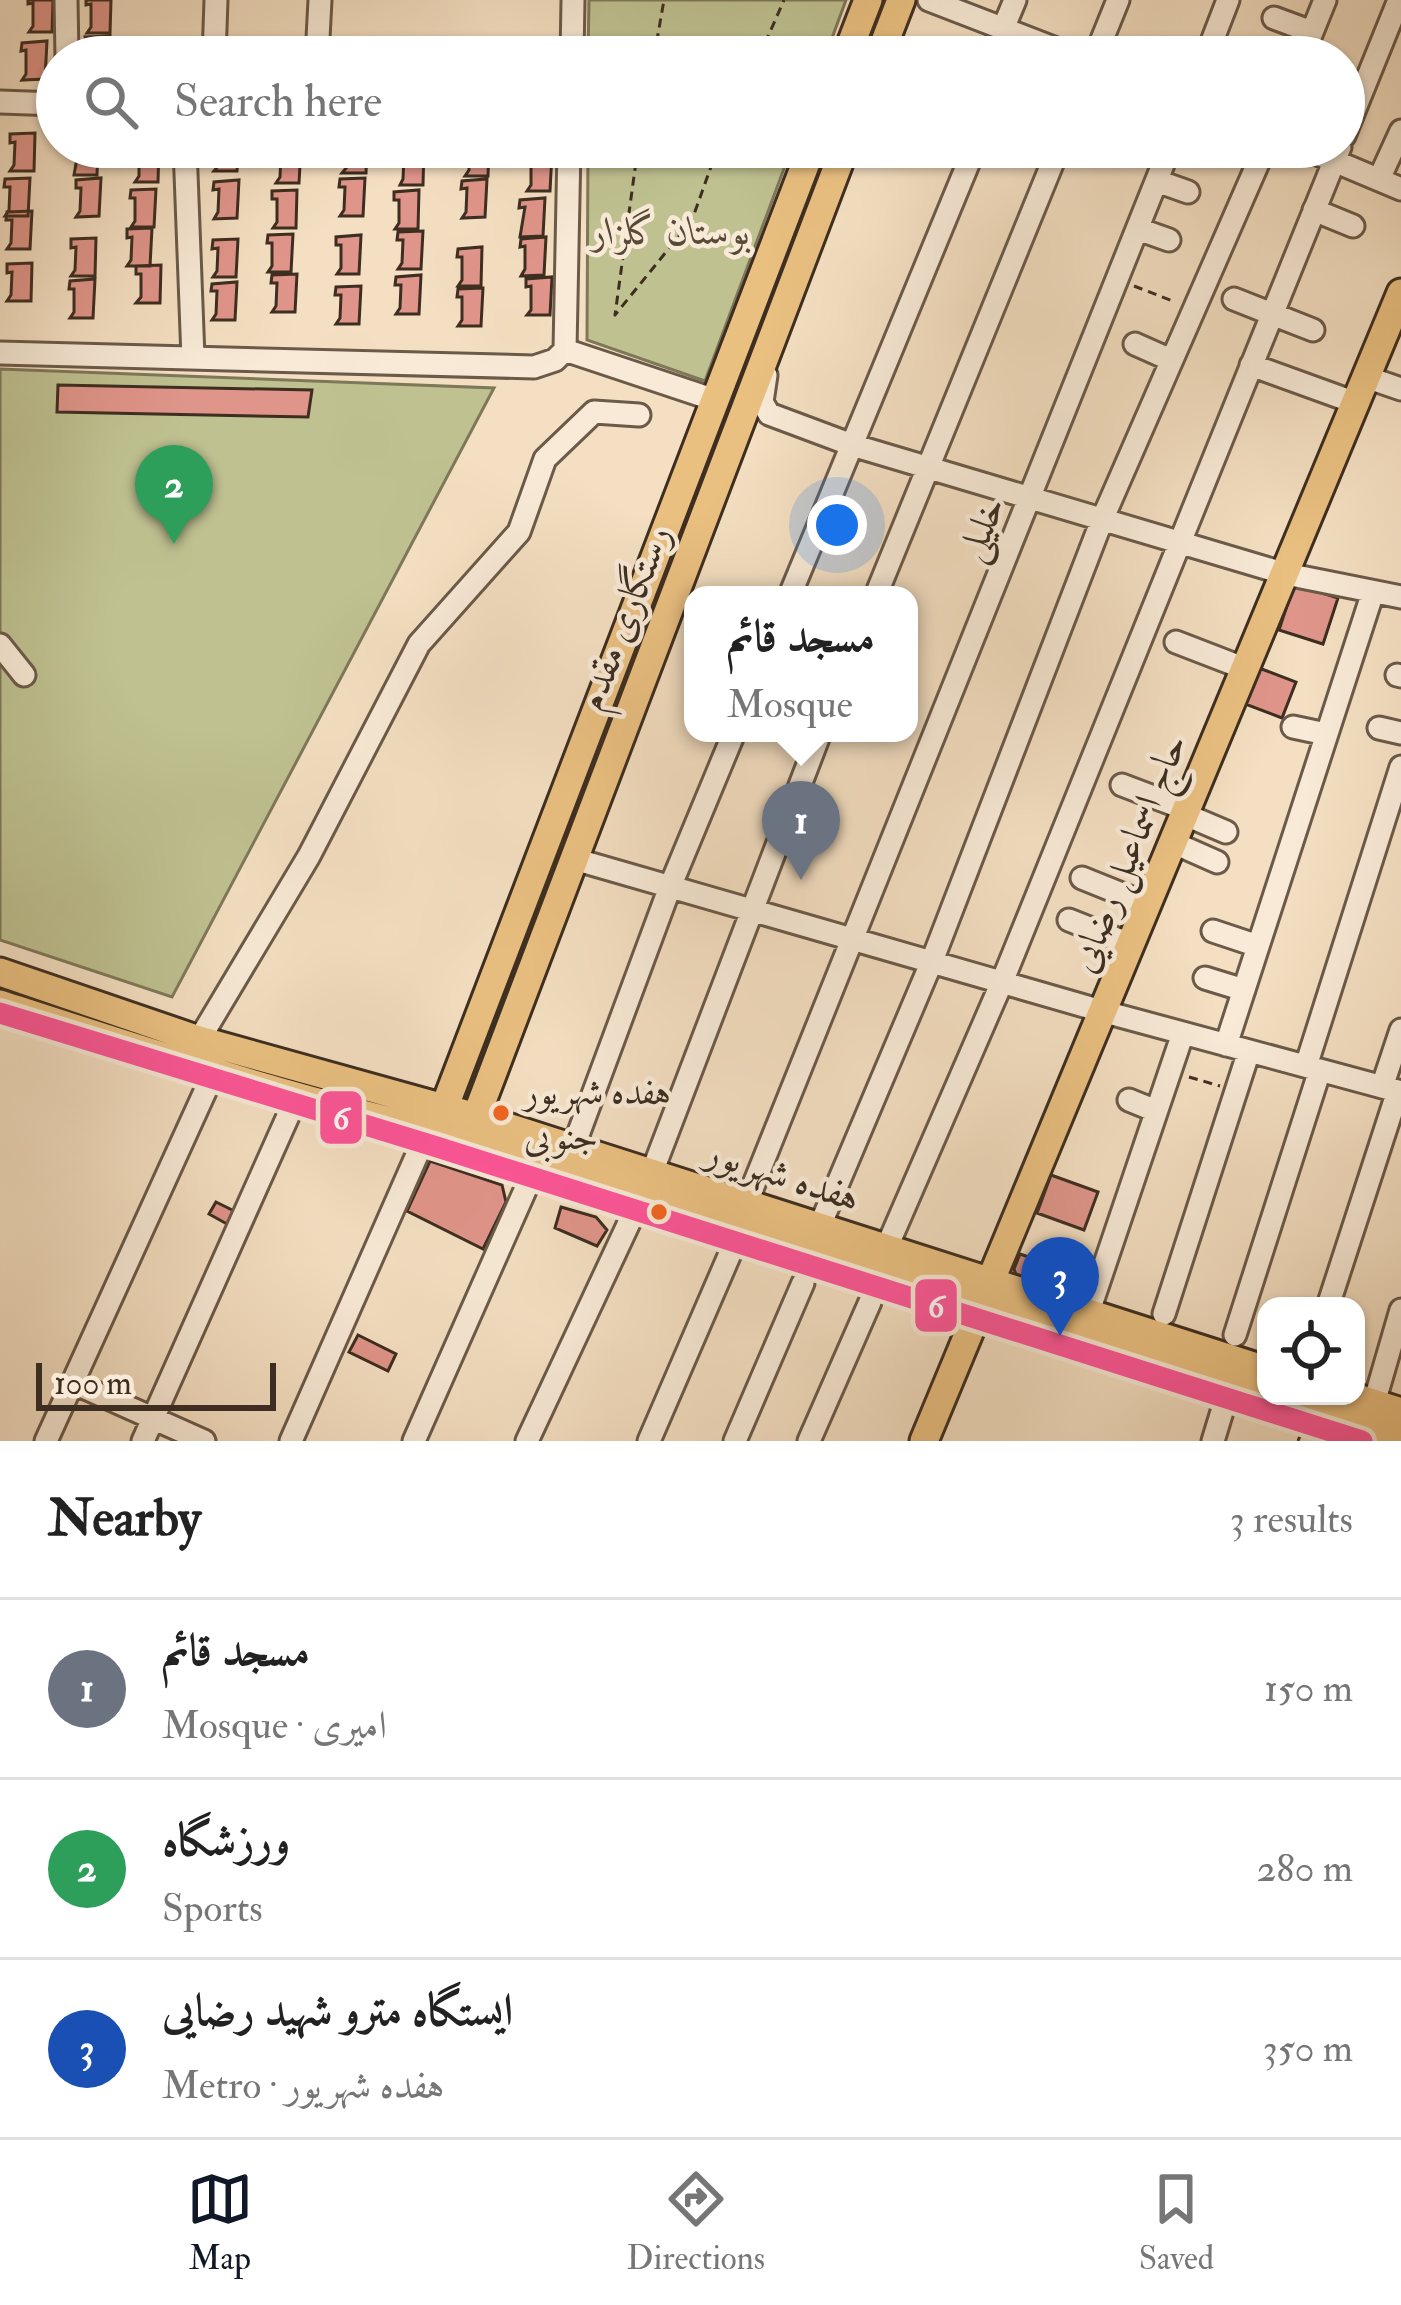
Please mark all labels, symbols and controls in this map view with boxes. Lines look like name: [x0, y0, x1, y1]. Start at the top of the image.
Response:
search box: [36, 36, 1365, 168]
icon: search: [78, 69, 144, 135]
text: Search here: [174, 74, 382, 130]
park label: بوستان گلزار: [588, 207, 751, 256]
pin: 2: [135, 445, 213, 544]
street label: خلیلی: [946, 489, 1019, 570]
your location: [807, 495, 867, 555]
street label: رستگاری مقدم: [565, 518, 690, 721]
popup: [684, 586, 918, 742]
text: مسجد قائم: [727, 609, 875, 665]
text: Mosque: [727, 680, 853, 729]
street label: حاج اسماعیل رضایی: [1058, 727, 1206, 983]
pin: 1: [762, 781, 840, 880]
place label: هفده شهریور جنوبی: [521, 1070, 671, 1163]
line badge: 6: [318, 1089, 364, 1146]
text: 6: [333, 1098, 352, 1139]
marker: هفده شهریور جنوبی: [490, 1102, 512, 1124]
street label: هفده شهریور: [696, 1126, 866, 1223]
unlabelled marker: [648, 1201, 670, 1223]
pin: 3: [1021, 1237, 1099, 1336]
line badge: 6: [913, 1277, 959, 1334]
text: 6: [928, 1286, 947, 1327]
map controls: [1257, 1297, 1365, 1405]
button: locate: [1257, 1297, 1365, 1405]
scale bar: [36, 1357, 276, 1410]
text: 100 m: [54, 1363, 132, 1404]
text: Nearby: [48, 1487, 201, 1551]
text: 3 results: [1230, 1495, 1353, 1544]
text: مسجد قائم: [162, 1623, 310, 1679]
text: 1: [80, 1664, 94, 1713]
text: 150 m: [1264, 1664, 1353, 1713]
text: Mosque · امیری: [162, 1701, 387, 1750]
text: ورزشگاه: [162, 1813, 290, 1869]
text: 2: [77, 1844, 97, 1893]
text: 280 m: [1256, 1844, 1353, 1893]
text: Sports: [162, 1884, 263, 1933]
text: ایستگاه مترو شهید رضایی: [162, 1983, 513, 2039]
text: 3: [80, 2024, 94, 2073]
text: 350 m: [1263, 2024, 1353, 2073]
text: Metro · هفده شهریور: [162, 2061, 445, 2110]
tab: Map: [187, 2166, 253, 2279]
tab: Directions: [627, 2166, 765, 2279]
tab: Saved: [1139, 2166, 1214, 2279]

